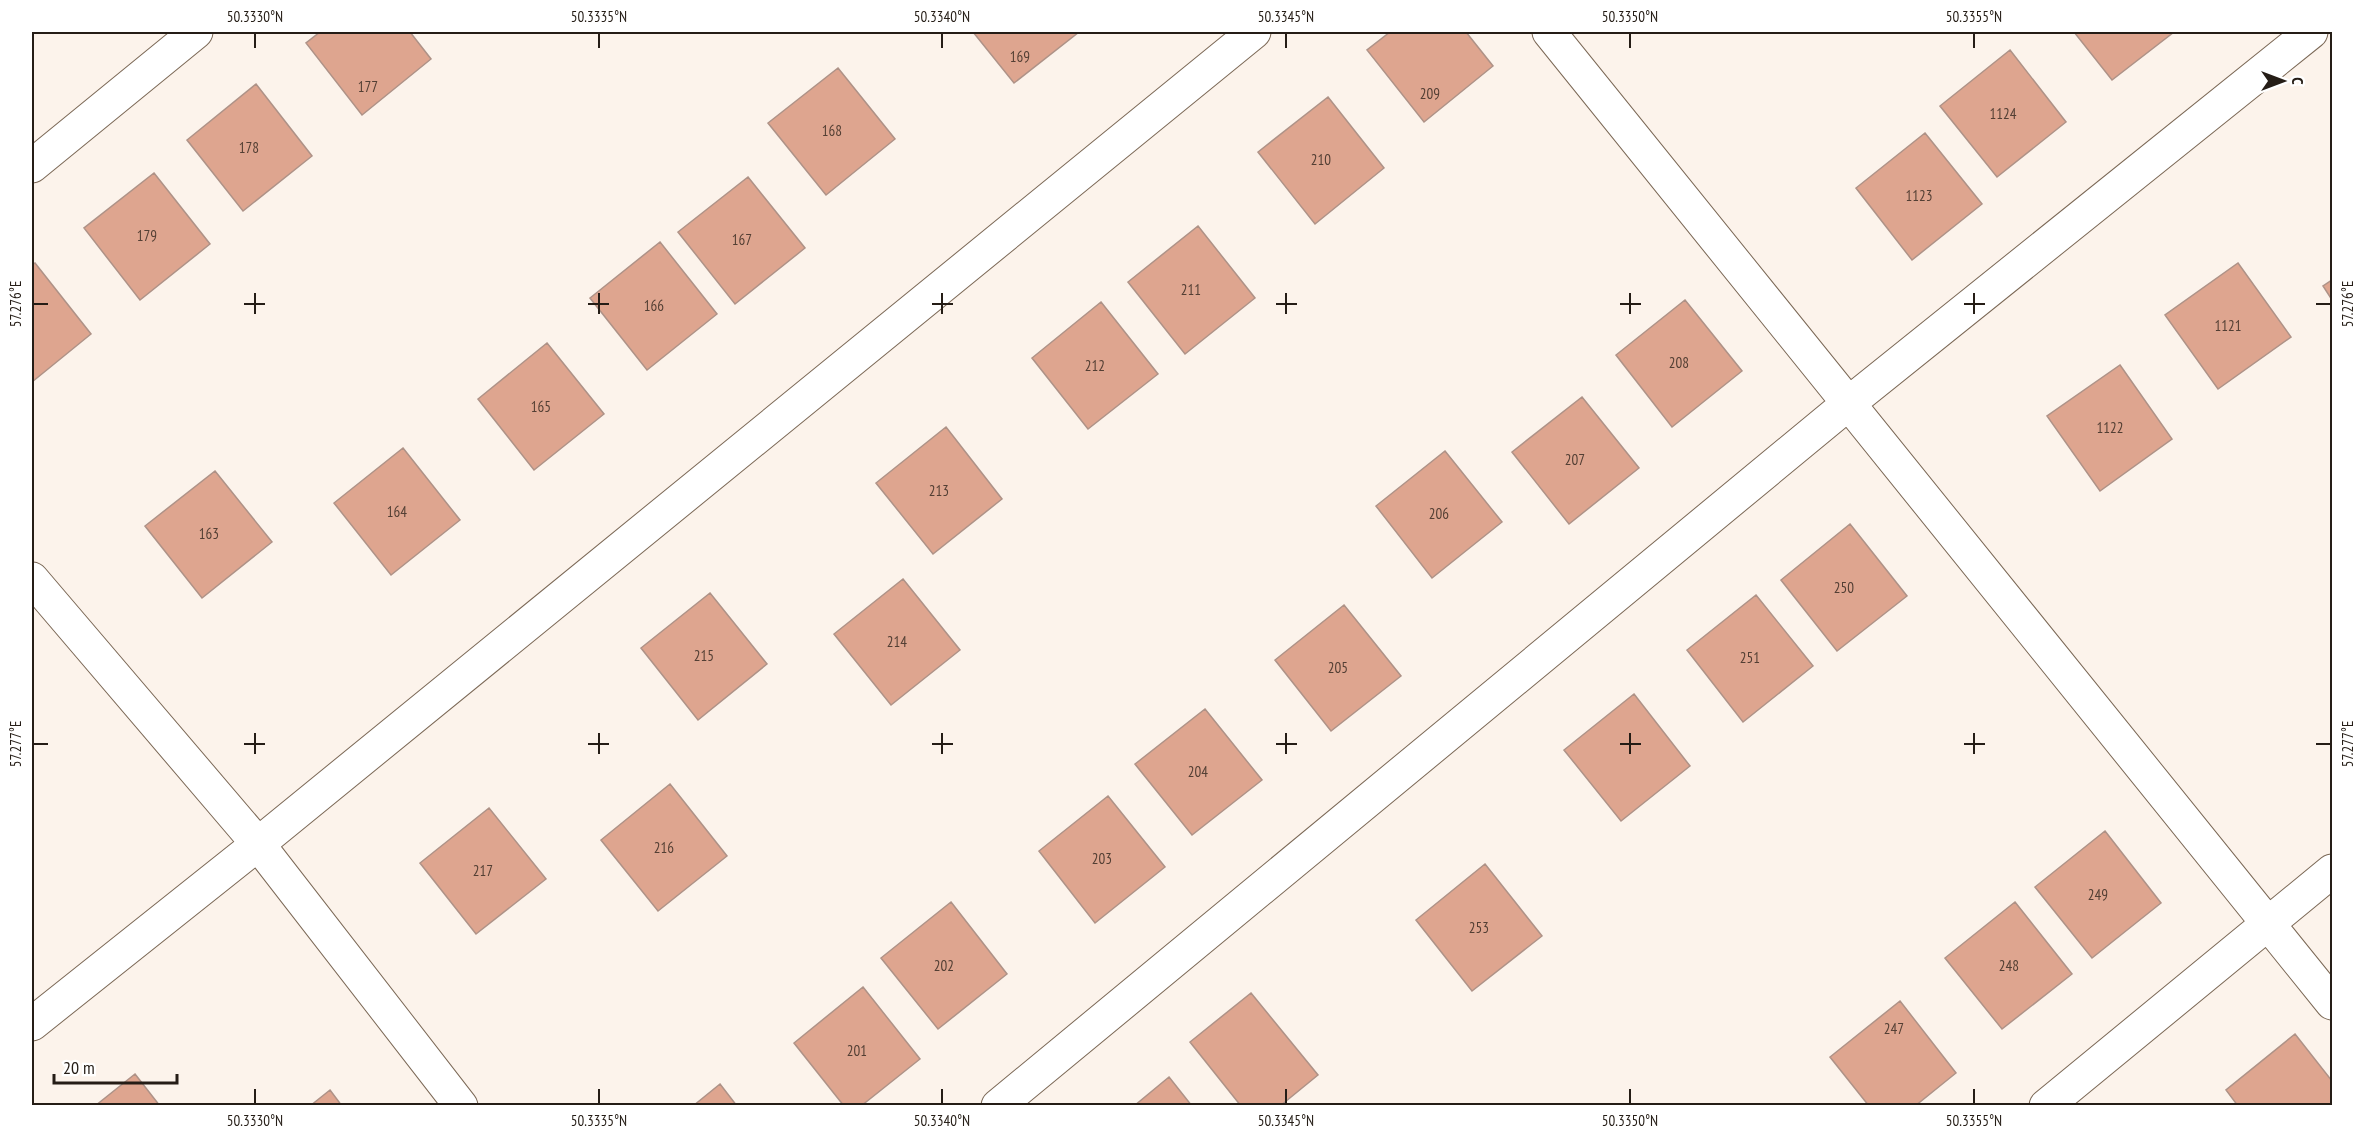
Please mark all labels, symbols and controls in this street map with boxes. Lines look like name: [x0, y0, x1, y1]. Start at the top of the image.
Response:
text: 50.3330°N: [227, 7, 283, 26]
text: 50.3335°N: [571, 7, 627, 26]
text: 50.3340°N: [914, 7, 970, 26]
text: 50.3345°N: [1258, 7, 1314, 26]
text: 50.3350°N: [1602, 7, 1658, 26]
text: 50.3355°N: [1946, 7, 2002, 26]
house number: 169: [1010, 47, 1030, 66]
north arrow: [2253, 51, 2313, 111]
house number: 177: [358, 77, 378, 96]
text: С: [2288, 77, 2308, 85]
house number: 209: [1420, 84, 1440, 103]
house number: 1124: [1989, 104, 2017, 123]
house number: 168: [822, 121, 842, 140]
house number: 178: [239, 138, 259, 157]
house number: 210: [1311, 150, 1331, 169]
house number: 1123: [1905, 186, 1933, 205]
house number: 179: [137, 226, 157, 245]
house number: 167: [732, 230, 752, 249]
house number: 211: [1181, 280, 1201, 299]
text: 57.276°E: [6, 281, 25, 327]
text: 57.276°E: [2338, 281, 2357, 327]
house number: 166: [644, 296, 664, 315]
house number: 1121: [2214, 316, 2242, 335]
house number: 208: [1669, 353, 1689, 372]
house number: 212: [1085, 356, 1105, 375]
house number: 165: [531, 397, 551, 416]
house number: 1122: [2096, 418, 2124, 437]
house number: 207: [1565, 450, 1585, 469]
house number: 213: [929, 481, 949, 500]
house number: 164: [387, 502, 407, 521]
house number: 206: [1429, 504, 1449, 523]
house number: 163: [199, 524, 219, 543]
house number: 250: [1834, 578, 1854, 597]
house number: 214: [887, 632, 907, 651]
house number: 215: [694, 646, 714, 665]
house number: 251: [1740, 648, 1760, 667]
house number: 205: [1328, 658, 1348, 677]
text: 57.277°E: [6, 721, 25, 767]
text: 57.277°E: [2338, 721, 2357, 767]
house number: 204: [1188, 762, 1208, 781]
house number: 216: [654, 838, 674, 857]
house number: 203: [1092, 849, 1112, 868]
house number: 217: [473, 861, 493, 880]
house number: 249: [2088, 885, 2108, 904]
house number: 253: [1469, 918, 1489, 937]
house number: 202: [934, 956, 954, 975]
house number: 248: [1999, 956, 2019, 975]
house number: 247: [1884, 1019, 1904, 1038]
house number: 201: [847, 1041, 867, 1060]
scale bar: [54, 1047, 177, 1085]
text: 20 m: [63, 1056, 95, 1079]
text: 50.3330°N: [227, 1111, 283, 1130]
text: 50.3335°N: [571, 1111, 627, 1130]
text: 50.3340°N: [914, 1111, 970, 1130]
text: 50.3345°N: [1258, 1111, 1314, 1130]
text: 50.3350°N: [1602, 1111, 1658, 1130]
text: 50.3355°N: [1946, 1111, 2002, 1130]

